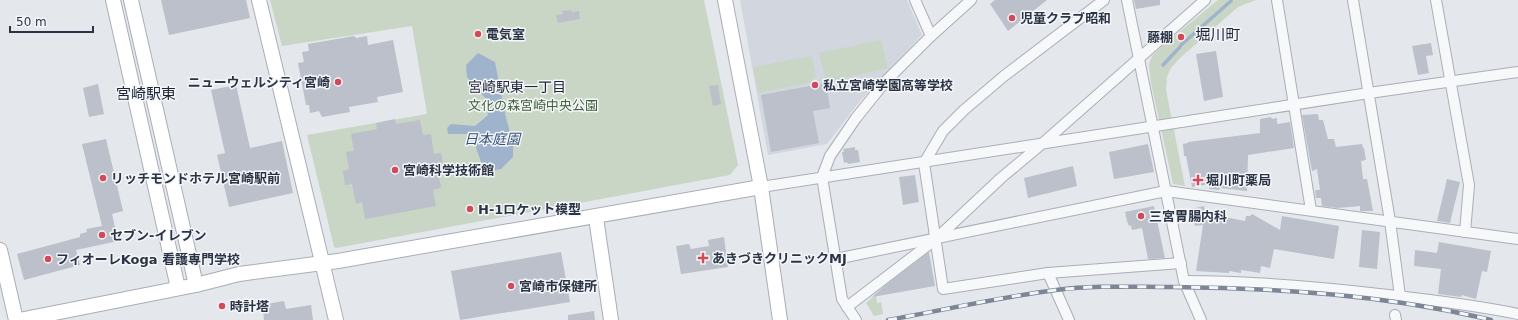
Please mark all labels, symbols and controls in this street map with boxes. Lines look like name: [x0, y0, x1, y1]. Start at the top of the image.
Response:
scale bar: [10, 8, 93, 34]
place label: 児童クラブ昭和: [1020, 11, 1111, 26]
marker: 児童クラブ昭和: [1007, 13, 1017, 23]
text: 50 m: [16, 15, 47, 29]
district label: 堀川町: [1195, 26, 1241, 44]
place label: 電気室: [486, 27, 525, 42]
marker: 電気室: [473, 29, 483, 39]
place label: 藤棚: [1147, 30, 1173, 45]
marker: 藤棚: [1176, 32, 1186, 42]
place label: ニューウェルシティ宮崎: [188, 75, 330, 90]
marker: ニューウェルシティ宮崎: [333, 77, 343, 87]
place label: 私立宮崎学園高等学校: [823, 78, 953, 93]
district label: 宮崎駅東一丁目: [468, 79, 566, 95]
marker: 私立宮崎学園高等学校: [810, 80, 820, 90]
district label: 宮崎駅東: [116, 85, 176, 103]
park label: 文化の森宮崎中央公園: [468, 98, 598, 113]
water label: 日本庭園: [464, 131, 522, 147]
place label: 宮崎科学技術館: [403, 163, 494, 178]
marker: 宮崎科学技術館: [390, 165, 400, 175]
place label: リッチモンドホテル宮崎駅前: [111, 171, 280, 186]
marker: リッチモンドホテル宮崎駅前: [98, 173, 108, 183]
place label: 堀川町薬局: [1206, 173, 1271, 188]
marker: 堀川町薬局: [1193, 175, 1203, 185]
place label: H-1ロケット模型: [478, 202, 581, 217]
marker: H-1ロケット模型: [465, 204, 475, 214]
place label: 三宮胃腸内科: [1149, 209, 1227, 224]
marker: 三宮胃腸内科: [1136, 211, 1146, 221]
place label: セブン-イレブン: [110, 228, 206, 243]
marker: セブン-イレブン: [97, 230, 107, 240]
place label: あきづきクリニックMJ: [712, 251, 847, 266]
place label: フィオーレKoga 看護専門学校: [56, 252, 240, 267]
marker: あきづきクリニックMJ: [697, 252, 709, 264]
marker: フィオーレKoga 看護専門学校: [43, 254, 53, 264]
place label: 宮崎市保健所: [519, 279, 597, 294]
marker: 宮崎市保健所: [506, 281, 516, 291]
place label: 時計塔: [230, 299, 269, 314]
marker: 時計塔: [217, 301, 227, 311]

